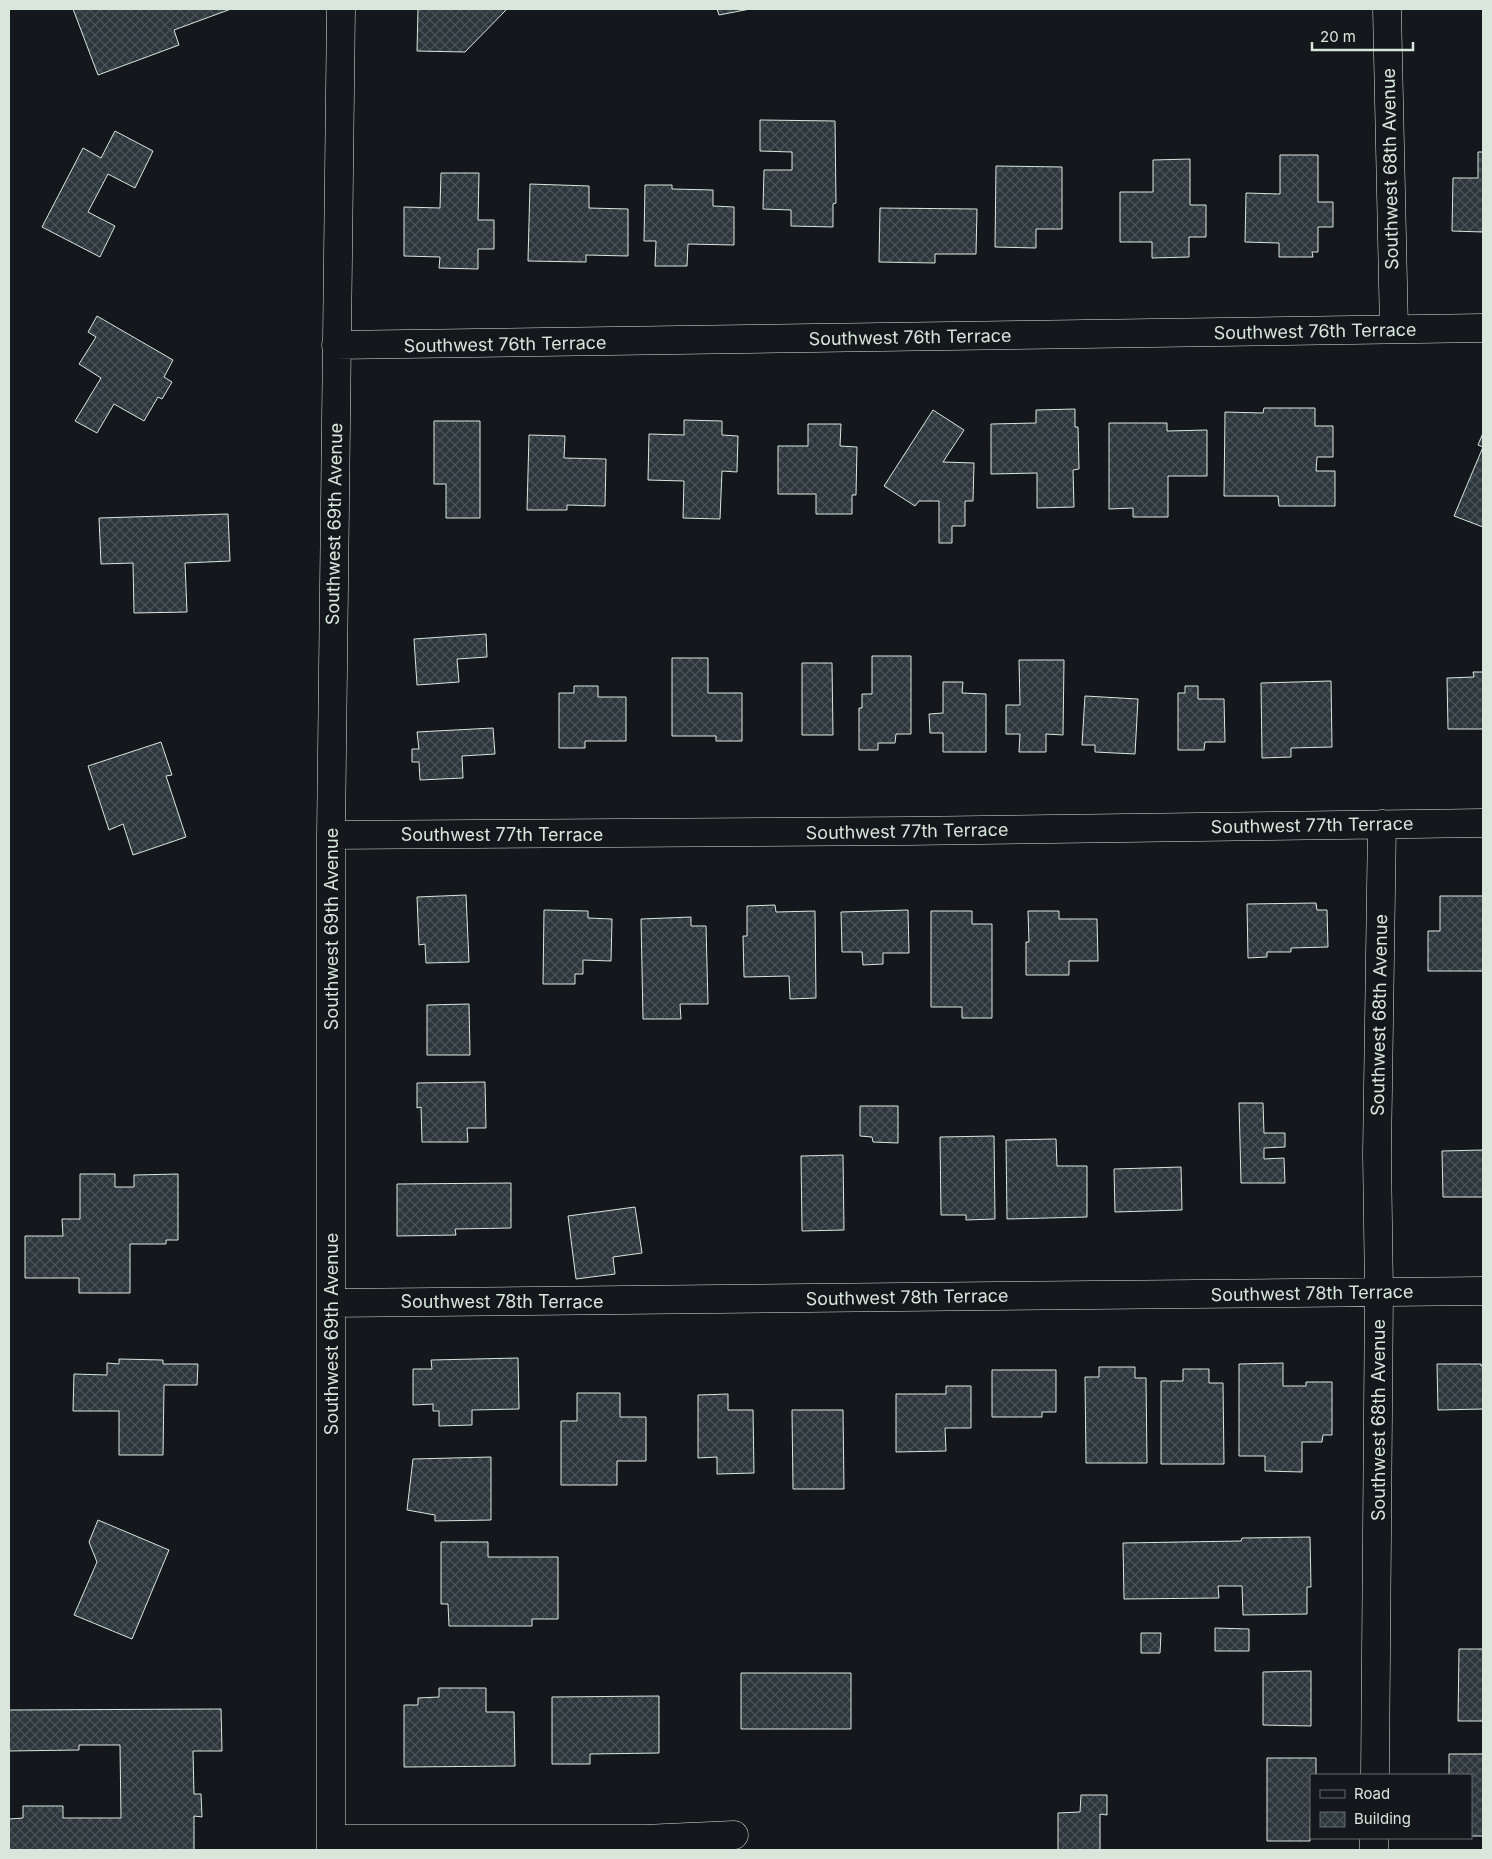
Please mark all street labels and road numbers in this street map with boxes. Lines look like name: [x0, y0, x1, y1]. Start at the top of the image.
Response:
street label: Southwest 68th Avenue: [1378, 68, 1402, 270]
street label: Southwest 76th Terrace: [1213, 319, 1417, 343]
street label: Southwest 76th Terrace: [808, 325, 1012, 349]
street label: Southwest 76th Terrace: [403, 332, 607, 356]
street label: Southwest 69th Avenue: [322, 423, 346, 625]
street label: Southwest 77th Terrace: [1211, 813, 1413, 837]
street label: Southwest 77th Terrace: [806, 819, 1008, 843]
street label: Southwest 77th Terrace: [401, 824, 603, 845]
street label: Southwest 69th Avenue: [321, 828, 342, 1030]
street label: Southwest 68th Avenue: [1367, 914, 1391, 1116]
street label: Southwest 69th Avenue: [321, 1233, 342, 1435]
street label: Southwest 78th Terrace: [1210, 1281, 1414, 1305]
street label: Southwest 78th Terrace: [805, 1285, 1009, 1309]
street label: Southwest 78th Terrace: [401, 1291, 603, 1312]
street label: Southwest 68th Avenue: [1368, 1319, 1389, 1521]

